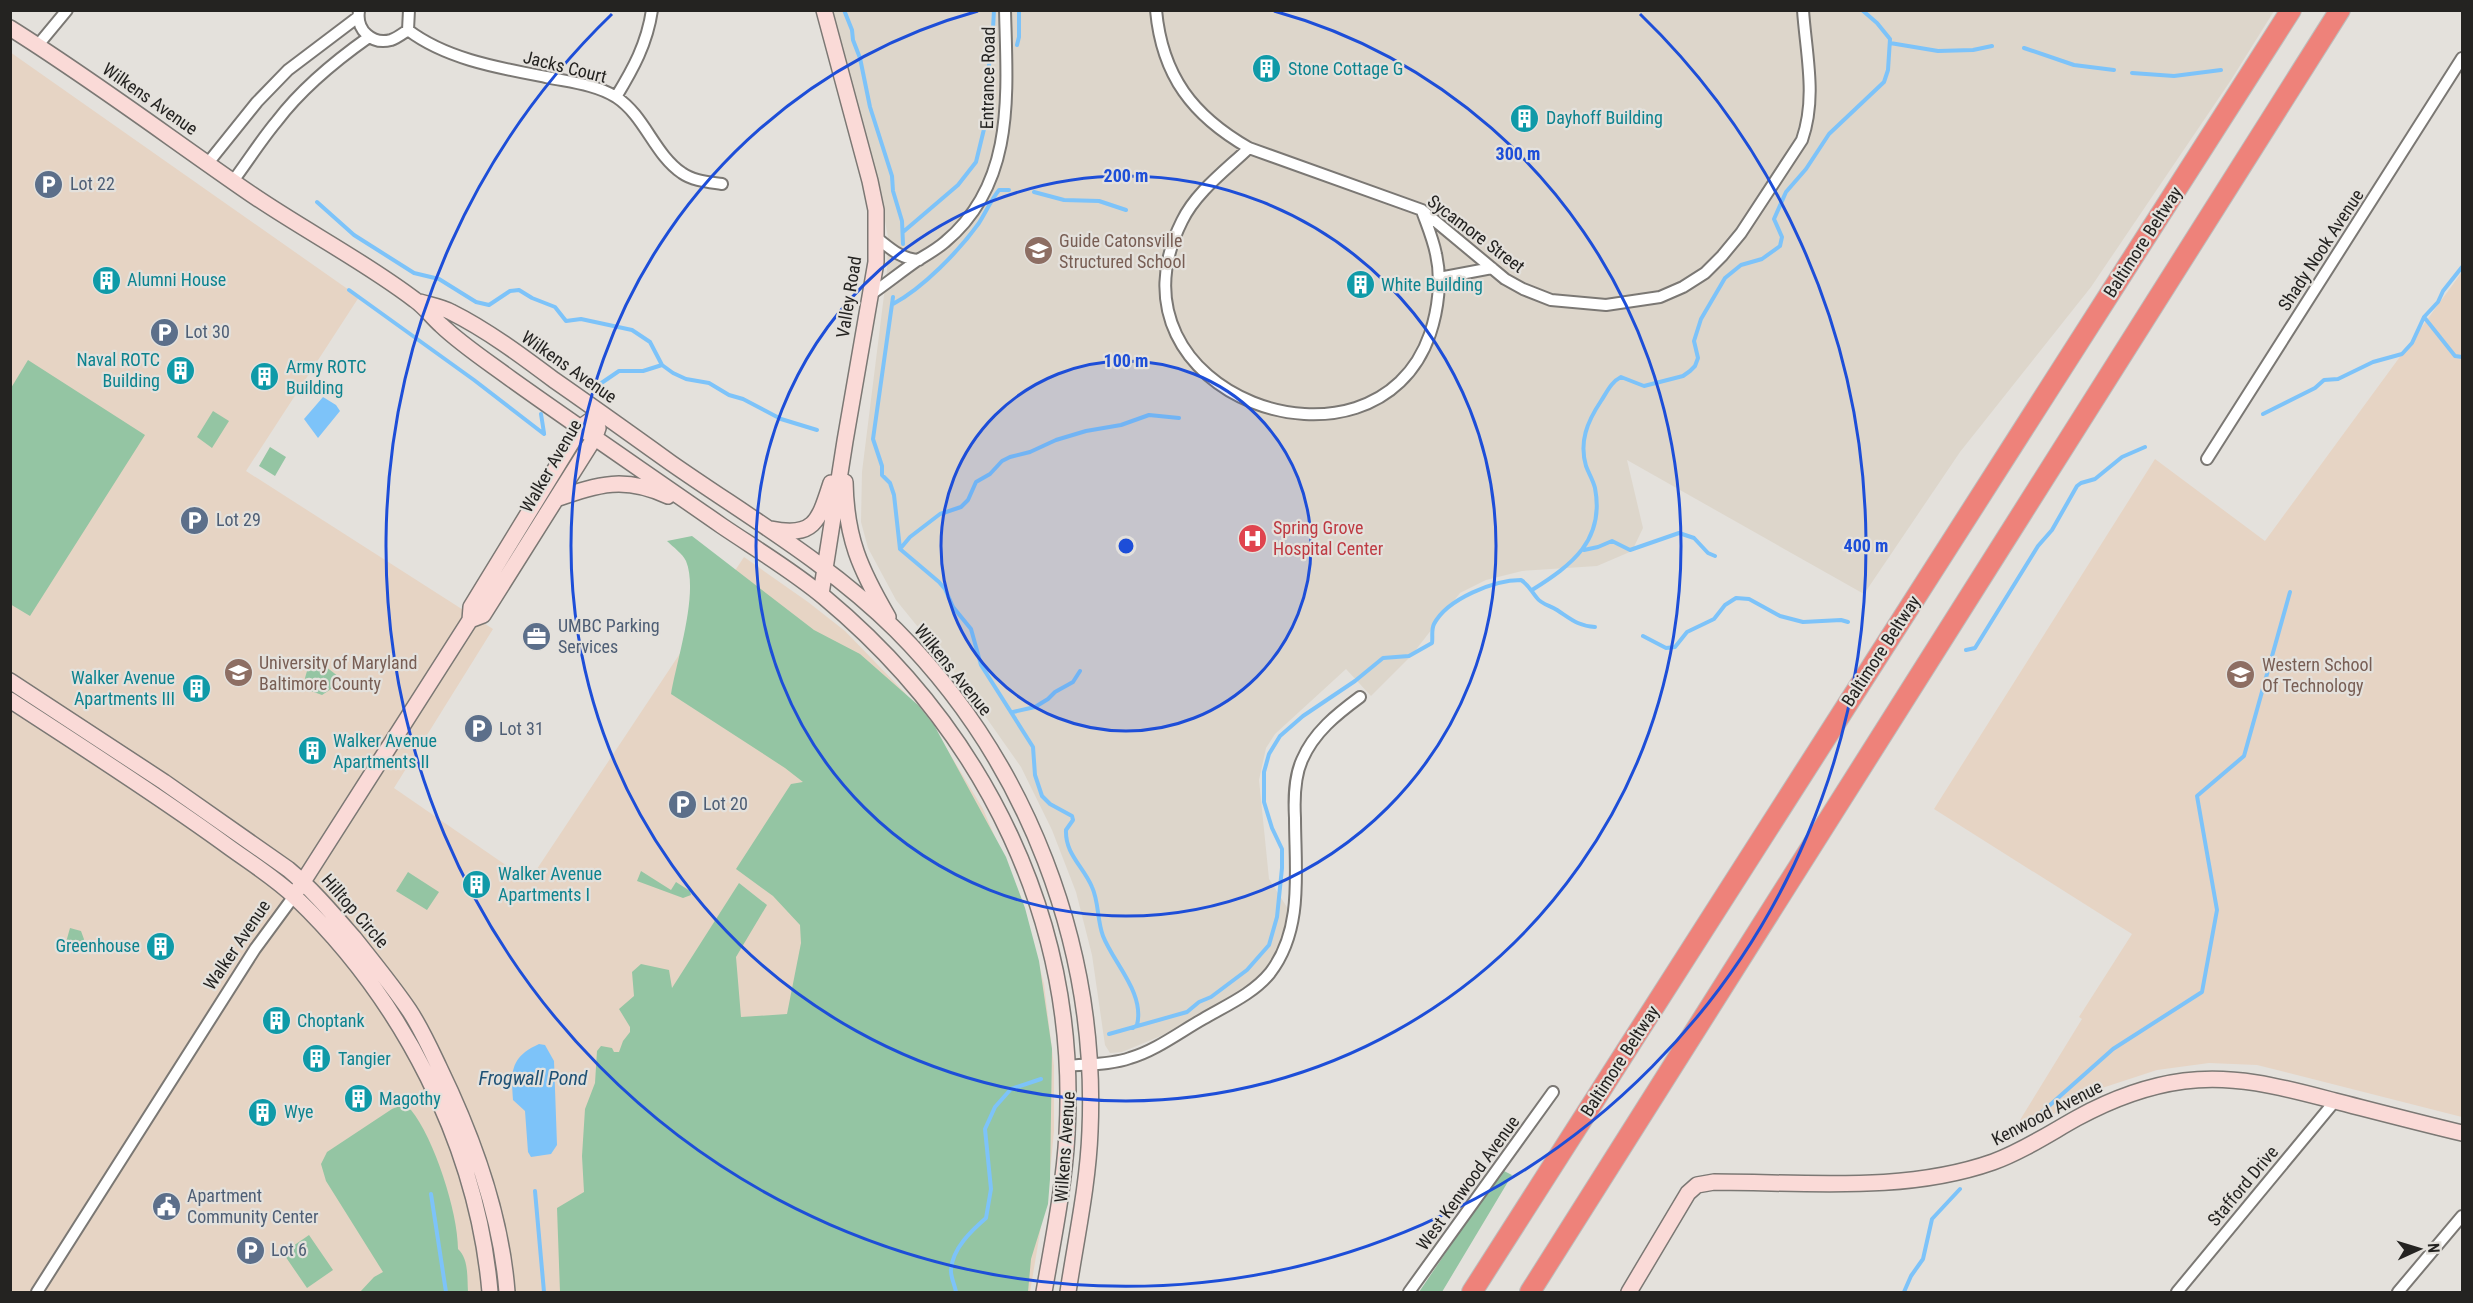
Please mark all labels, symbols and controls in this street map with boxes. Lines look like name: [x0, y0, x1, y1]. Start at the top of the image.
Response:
street label: Entrance Road: [976, 27, 999, 129]
street label: Jacks Court: [521, 46, 609, 87]
building icon: Stone Cottage G: [1251, 53, 1283, 85]
street label: Wilkens Avenue: [99, 58, 202, 139]
place label: Stone Cottage G: [1288, 58, 1403, 79]
building icon: Dayhoff Building: [1509, 102, 1541, 134]
place label: Dayhoff Building: [1546, 107, 1663, 128]
text: 300 m: [1496, 143, 1540, 164]
text: 200 m: [1104, 165, 1148, 186]
parking icon: Lot 22: [33, 168, 65, 200]
place label: Lot 22: [70, 173, 115, 194]
street label: Baltimore Beltway: [2099, 182, 2186, 301]
street label: Shady Nook Avenue: [2274, 185, 2368, 314]
street label: Sycamore Street: [1424, 190, 1529, 277]
place label: Guide Catonsville Structured School: [1059, 230, 1186, 272]
school or university icon: Guide Catonsville Structured School: [1022, 235, 1054, 267]
street label: Valley Road: [832, 254, 865, 339]
building icon: Alumni House: [90, 264, 122, 296]
place label: Alumni House: [127, 269, 226, 290]
building icon: White Building: [1344, 269, 1376, 301]
place label: White Building: [1381, 274, 1483, 295]
parking icon: Lot 30: [148, 316, 180, 348]
place label: Lot 30: [185, 321, 230, 342]
street label: Wilkens Avenue: [518, 326, 621, 407]
place label: Naval ROTC Building: [76, 349, 160, 391]
text: 100 m: [1104, 350, 1148, 371]
building icon: Naval ROTC Building: [165, 354, 197, 386]
place label: Army ROTC Building: [286, 356, 367, 398]
building icon: Army ROTC Building: [249, 361, 281, 393]
street label: Walker Avenue: [515, 415, 586, 516]
parking icon: Lot 29: [179, 504, 211, 536]
place label: Lot 29: [216, 509, 261, 530]
place label: Spring Grove Hospital Center: [1273, 517, 1384, 559]
hospital icon: Spring Grove Hospital Center: [1236, 522, 1268, 554]
text: 400 m: [1844, 535, 1888, 556]
centre of rings: [1116, 536, 1136, 556]
street label: Baltimore Beltway: [1837, 591, 1924, 710]
place label: UMBC Parking Services: [558, 615, 660, 657]
office icon: UMBC Parking Services: [521, 620, 553, 652]
street label: Wilkens Avenue: [910, 620, 997, 720]
place label: University of Maryland Baltimore County: [259, 652, 417, 694]
place label: Western School Of Technology: [2262, 654, 2373, 696]
school or university icon: University of Maryland Baltimore County: [222, 657, 254, 689]
school or university icon: Western School Of Technology: [2225, 659, 2257, 691]
place label: Walker Avenue Apartments III: [71, 667, 175, 709]
building icon: Walker Avenue Apartments III: [180, 672, 212, 704]
parking icon: Lot 31: [462, 713, 494, 745]
place label: Lot 31: [499, 718, 544, 739]
place label: Walker Avenue Apartments II: [333, 730, 437, 772]
building icon: Walker Avenue Apartments II: [296, 735, 328, 767]
parking icon: Lot 20: [666, 788, 698, 820]
place label: Lot 20: [703, 793, 748, 814]
place label: Walker Avenue Apartments I: [498, 863, 602, 905]
building icon: Walker Avenue Apartments I: [461, 868, 493, 900]
street label: Hilltop Circle: [318, 869, 393, 952]
street label: Walker Avenue: [199, 896, 274, 994]
building icon: Greenhouse: [145, 930, 177, 962]
place label: Greenhouse: [55, 935, 140, 956]
street label: Baltimore Beltway: [1576, 1001, 1663, 1120]
building icon: Choptank: [260, 1005, 292, 1037]
place label: Choptank: [297, 1010, 365, 1031]
building icon: Tangier: [301, 1043, 333, 1075]
place label: Tangier: [338, 1048, 391, 1069]
water label: Frogwall Pond: [479, 1066, 588, 1090]
street label: Kenwood Avenue: [1988, 1076, 2106, 1149]
building icon: Magothy: [342, 1083, 374, 1115]
place label: Magothy: [379, 1088, 441, 1109]
street label: Wilkens Avenue: [1050, 1091, 1079, 1203]
building icon: Wye: [247, 1096, 279, 1128]
place label: Wye: [284, 1101, 314, 1122]
street label: West Kenwood Avenue: [1412, 1111, 1523, 1254]
street label: Stafford Drive: [2203, 1141, 2282, 1230]
place label: Apartment Community Center: [187, 1185, 319, 1227]
public building icon: Apartment Community Center: [150, 1190, 182, 1222]
north arrow: [2389, 1219, 2449, 1279]
parking icon: Lot 6: [234, 1234, 266, 1266]
place label: Lot 6: [271, 1239, 307, 1260]
text: N: [2424, 1242, 2443, 1254]

